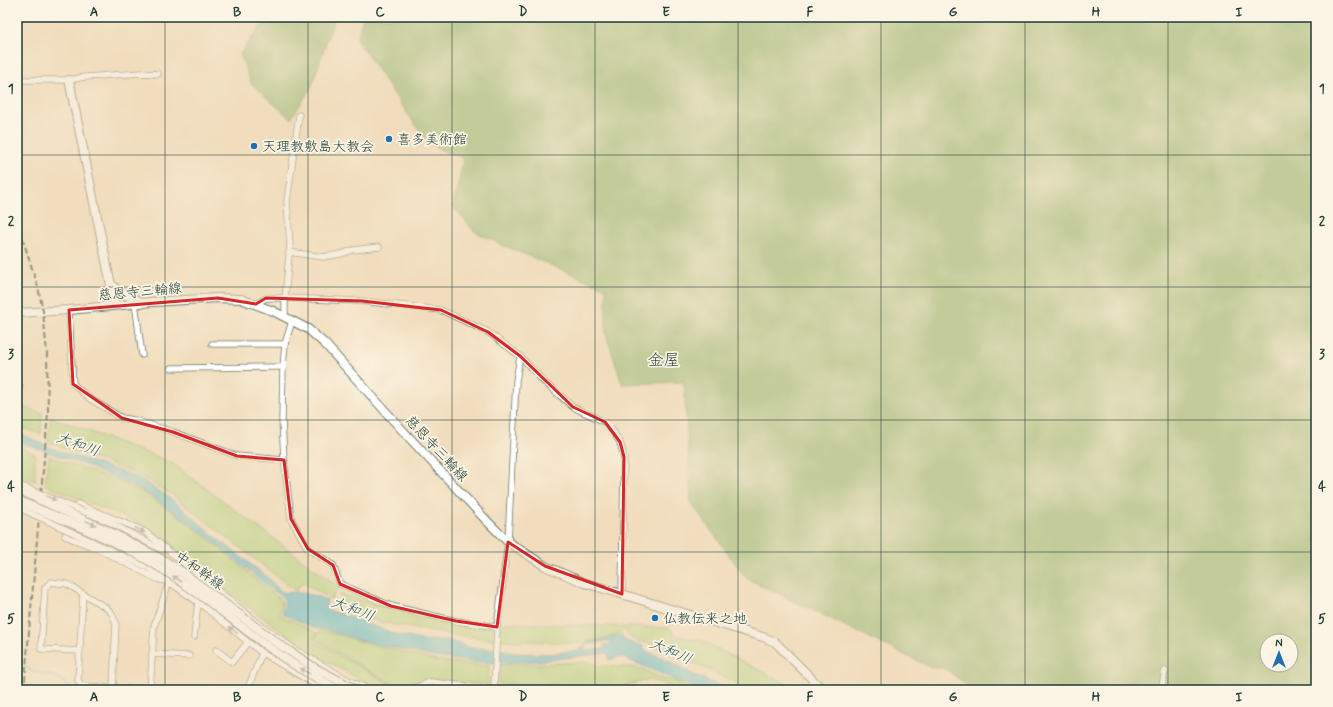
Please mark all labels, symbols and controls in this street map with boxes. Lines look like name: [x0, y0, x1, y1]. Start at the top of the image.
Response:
text: A: [90, 4, 98, 21]
text: B: [233, 4, 242, 21]
text: C: [375, 4, 385, 21]
text: D: [519, 4, 528, 21]
text: E: [662, 4, 670, 21]
text: F: [807, 4, 814, 21]
text: G: [949, 4, 958, 21]
text: H: [1092, 4, 1101, 21]
text: I: [1236, 4, 1243, 21]
text: 1: [8, 81, 14, 98]
text: 1: [1319, 81, 1325, 98]
place label: 喜多美術館: [397, 131, 467, 149]
marker: 喜多美術館: [384, 134, 394, 144]
place label: 天理教敷島大教会: [262, 138, 374, 156]
marker: 天理教敷島大教会: [249, 141, 259, 151]
text: 2: [8, 213, 15, 230]
text: 2: [1319, 213, 1326, 230]
street label: 慈恩寺三輪線: [97, 279, 183, 305]
text: 3: [8, 346, 14, 363]
text: 3: [1319, 346, 1325, 363]
district label: 金屋: [648, 350, 680, 371]
street label: 慈恩寺三輪線: [401, 412, 471, 486]
water label: 大和川: [53, 428, 102, 462]
text: 4: [7, 479, 15, 496]
text: 4: [1318, 479, 1326, 496]
one-way arrow: [46, 495, 57, 501]
one-way arrow: [85, 520, 96, 526]
one-way arrow: [134, 527, 146, 533]
street label: 中和幹線: [171, 547, 228, 594]
one-way arrow: [172, 575, 182, 583]
water label: 大和川: [328, 593, 377, 627]
place label: 仏教伝来之地: [663, 610, 747, 628]
text: 5: [7, 611, 15, 628]
text: 5: [1318, 611, 1326, 628]
marker: 仏教伝来之地: [650, 613, 660, 623]
one-way arrow: [227, 626, 238, 635]
north arrow: [1259, 633, 1299, 673]
water label: 大和川: [646, 634, 695, 670]
text: N: [1275, 637, 1283, 651]
one-way arrow: [300, 667, 310, 675]
text: A: [90, 689, 98, 706]
text: B: [233, 689, 242, 706]
text: C: [375, 689, 385, 706]
text: D: [519, 689, 528, 706]
text: E: [662, 689, 670, 706]
text: F: [807, 689, 814, 706]
text: G: [949, 689, 958, 706]
text: H: [1092, 689, 1101, 706]
text: I: [1236, 689, 1243, 706]

